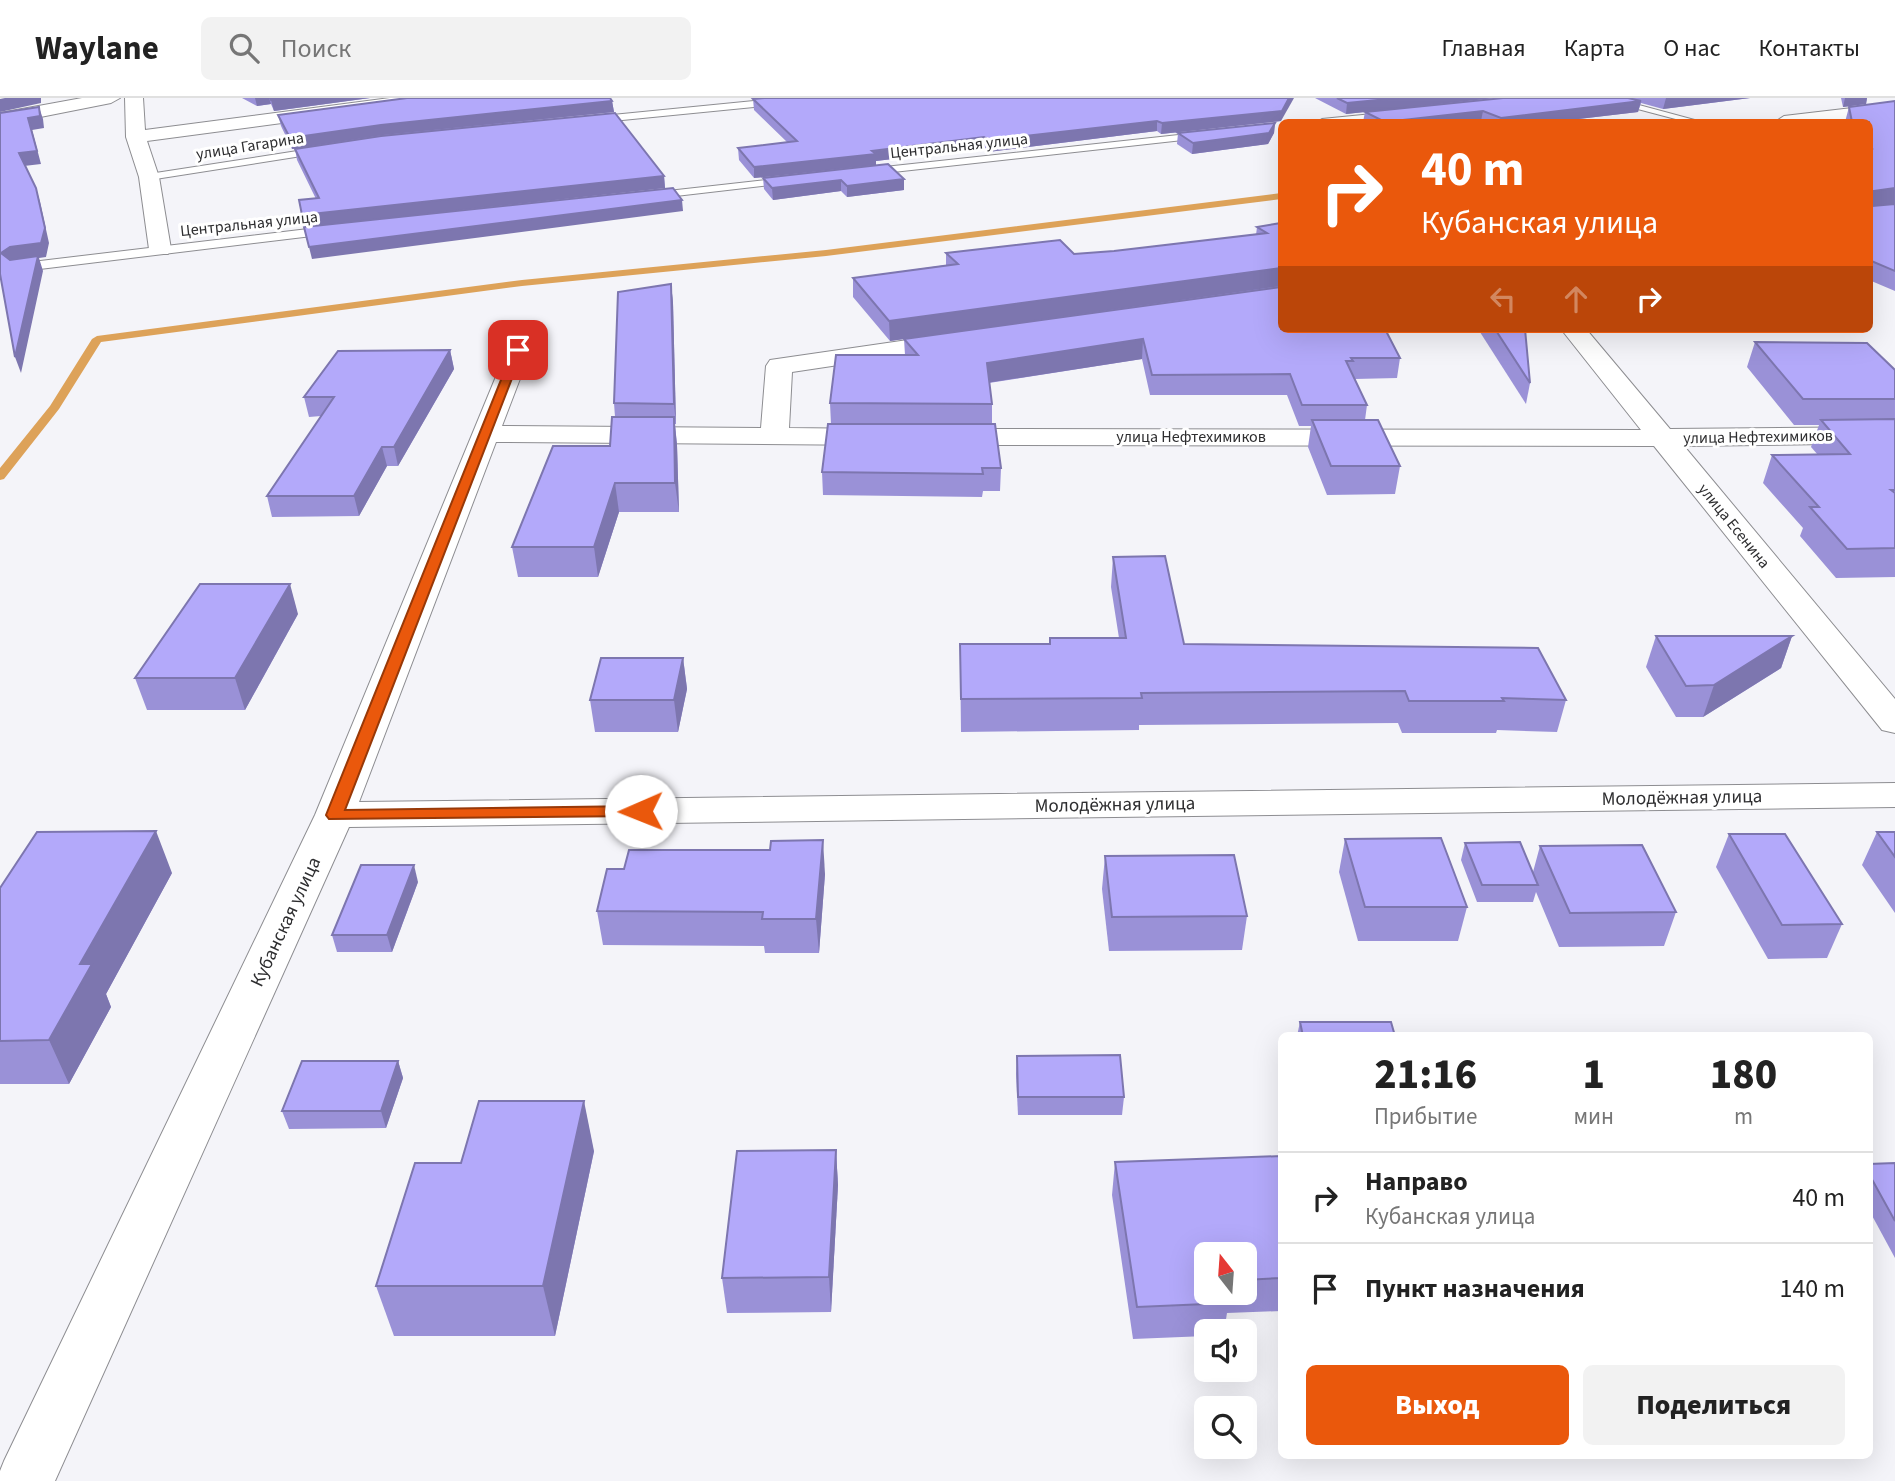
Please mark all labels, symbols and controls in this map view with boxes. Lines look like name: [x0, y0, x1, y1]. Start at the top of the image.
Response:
search box: [201, 17, 691, 80]
text: Waylane: [35, 25, 159, 72]
icon: search: [225, 29, 263, 67]
text: Поиск: [281, 30, 351, 67]
text: Главная: [1441, 31, 1526, 66]
text: Карта: [1564, 31, 1625, 66]
text: О нас: [1663, 31, 1720, 66]
text: Контакты: [1758, 31, 1860, 66]
street label: улица Гагарина: [195, 127, 305, 165]
street label: Центральная улица: [889, 128, 1029, 164]
text: 40 m: [1421, 135, 1525, 205]
icon: right: [1306, 147, 1397, 238]
text: Кубанская улица: [1421, 200, 1658, 246]
street label: Центральная улица: [179, 206, 319, 242]
icon: left: [1484, 280, 1522, 318]
icon: ahead: [1557, 280, 1595, 318]
icon: right: [1630, 280, 1668, 318]
pin: [488, 320, 548, 380]
icon: arrive: [499, 331, 537, 369]
street label: улица Нефтехимиков: [1683, 425, 1833, 449]
street label: улица Нефтехимиков: [1116, 426, 1266, 448]
street label: улица Есенина: [1693, 479, 1775, 573]
position arrow: [604, 774, 678, 848]
street label: Молодёжная улица: [1601, 783, 1763, 813]
street label: Молодёжная улица: [1034, 790, 1196, 820]
street label: Кубанская улица: [244, 852, 328, 992]
text: 21:16: [1374, 1045, 1477, 1105]
text: 1: [1582, 1045, 1605, 1105]
text: 180: [1710, 1045, 1777, 1105]
text: Прибытие: [1374, 1100, 1478, 1133]
text: мин: [1573, 1100, 1614, 1133]
text: m: [1734, 1100, 1753, 1133]
text: Направо: [1365, 1163, 1468, 1200]
icon: right: [1306, 1179, 1344, 1217]
text: 40 m: [1792, 1179, 1845, 1216]
text: Кубанская улица: [1365, 1200, 1535, 1233]
north arrow: [1194, 1242, 1256, 1306]
map controls: [1194, 1242, 1257, 1459]
icon: arrive: [1306, 1270, 1344, 1308]
text: Пункт назначения: [1365, 1270, 1585, 1307]
text: 140 m: [1779, 1270, 1845, 1307]
button: sound: [1194, 1319, 1257, 1382]
button: Выход: [1306, 1365, 1569, 1445]
button: Поделиться: [1583, 1365, 1845, 1445]
button: search: [1194, 1396, 1257, 1459]

